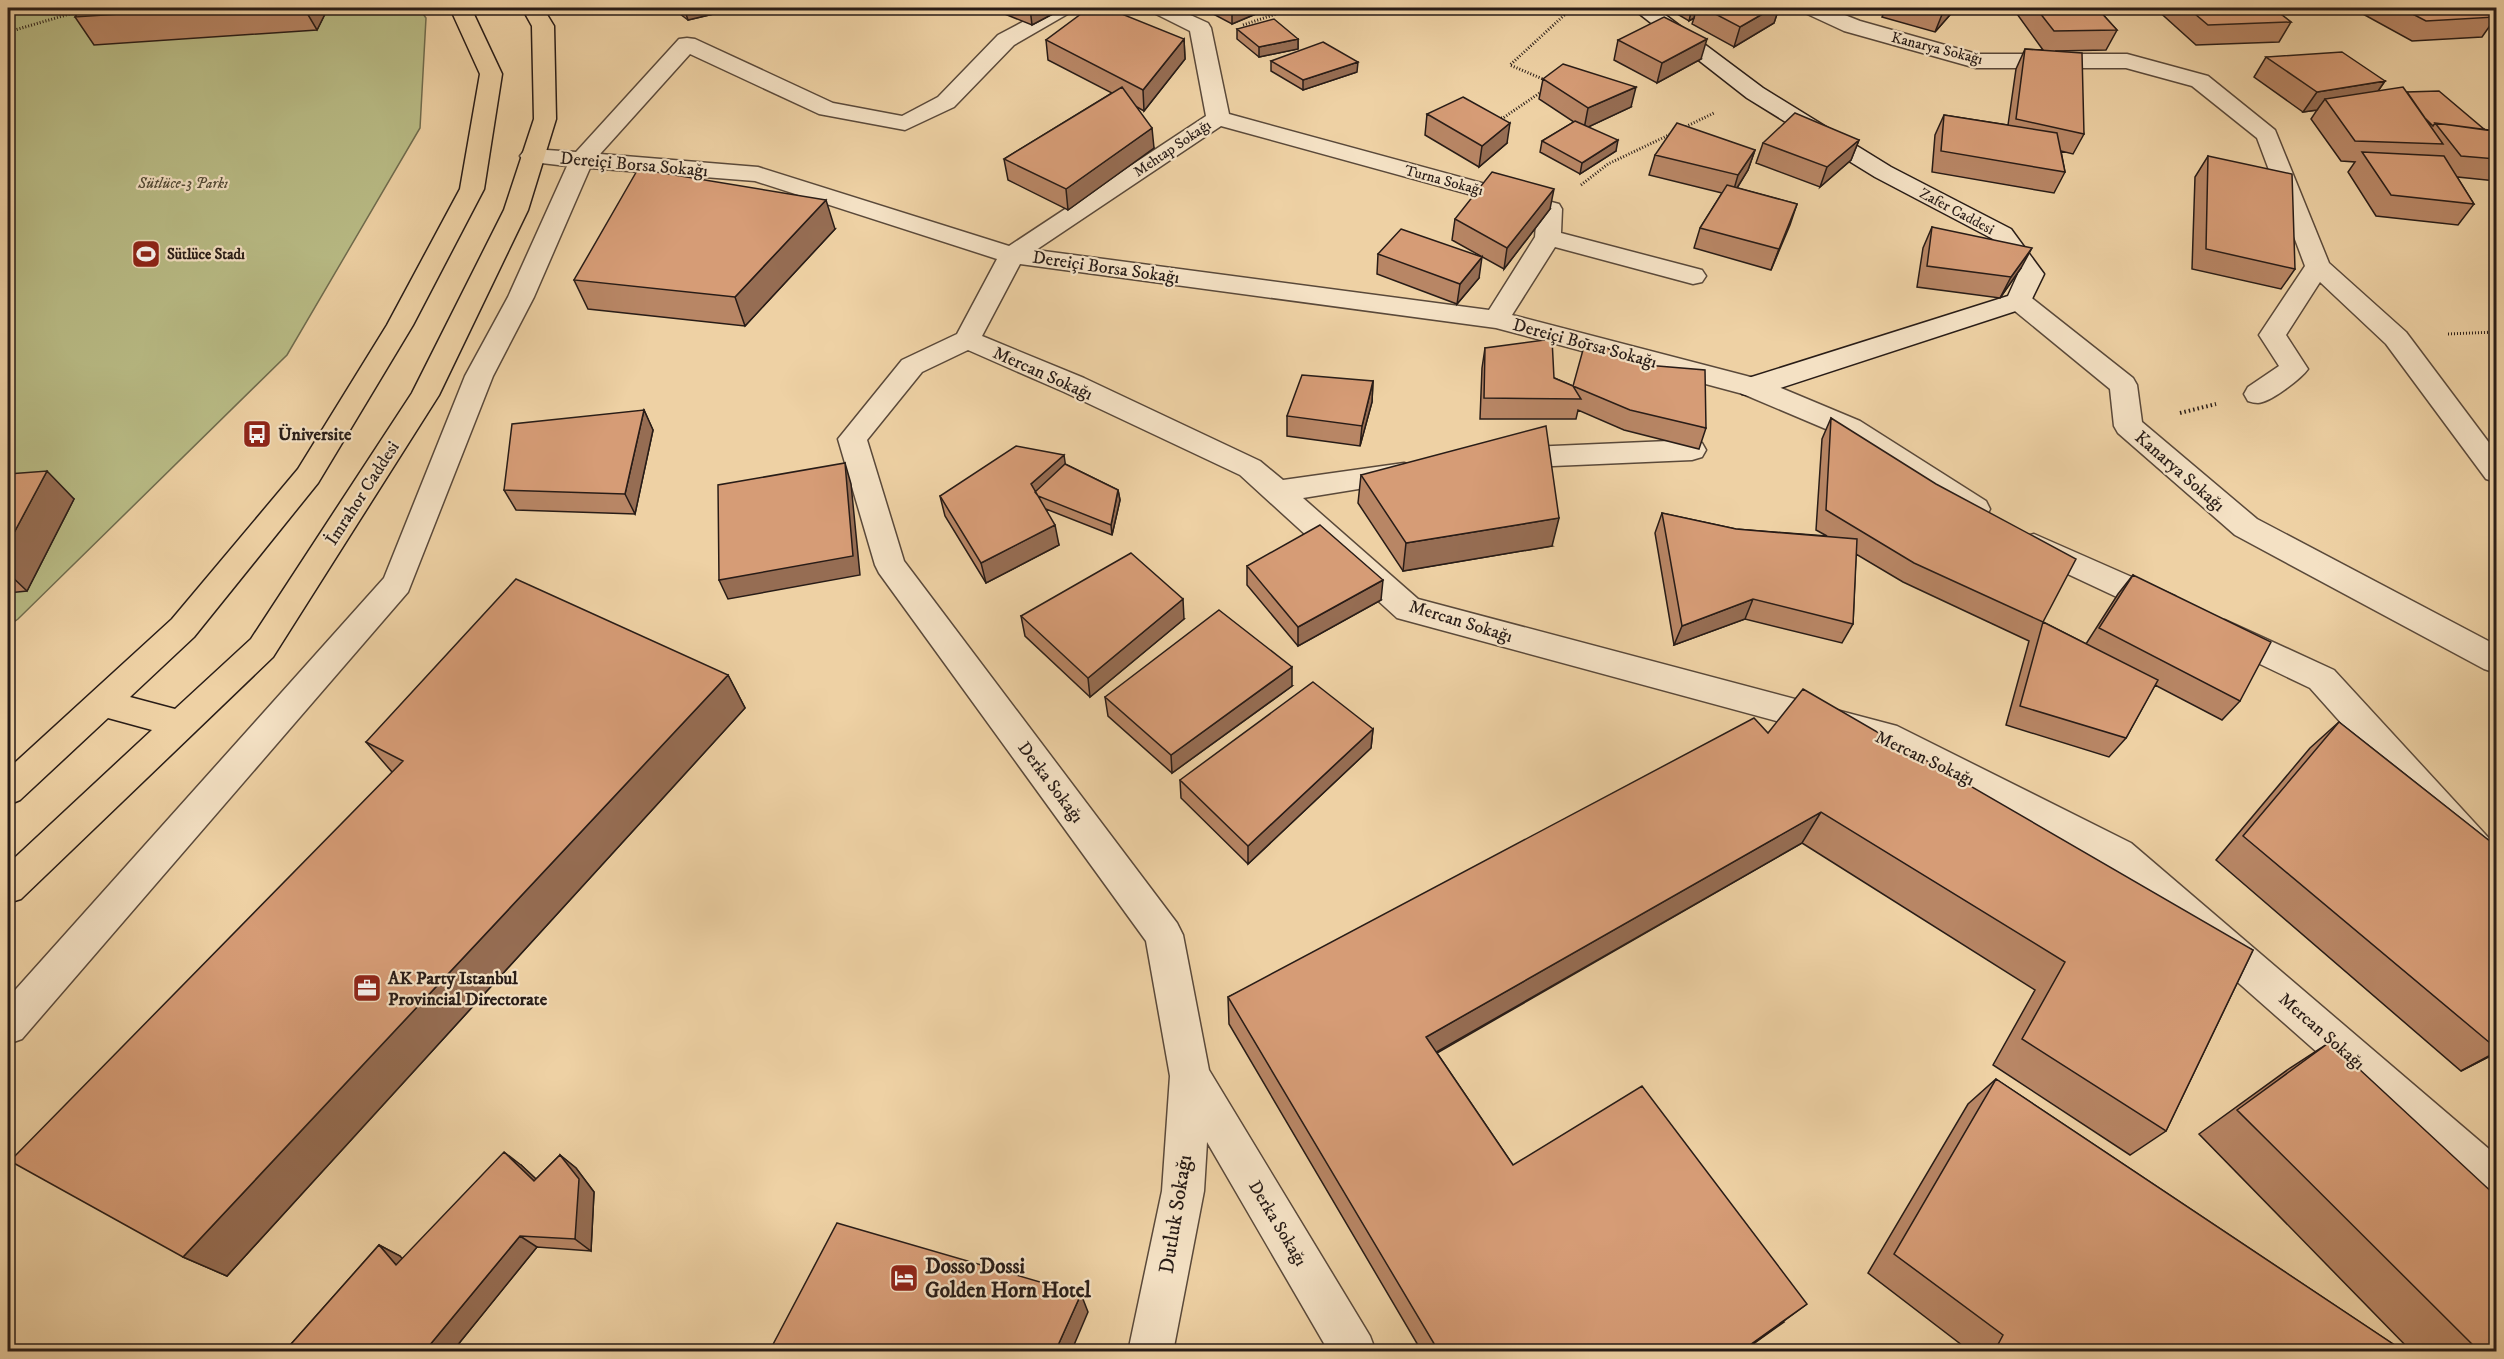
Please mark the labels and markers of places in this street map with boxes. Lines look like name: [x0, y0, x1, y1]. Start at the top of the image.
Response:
sports icon: Sütlüce Stadı: [130, 238, 162, 270]
place label: Sütlüce Stadı: [167, 245, 245, 264]
bus stop icon: Üniversite: [241, 418, 273, 450]
place label: Üniversite: [278, 423, 352, 446]
place label: AK Party Istanbul Provincial Directorate: [387, 968, 548, 1011]
office icon: AK Party Istanbul Provincial Directorate: [351, 972, 383, 1004]
place label: Dosso Dossi Golden Horn Hotel: [925, 1254, 1091, 1304]
hotel icon: Dosso Dossi Golden Horn Hotel: [888, 1262, 920, 1294]

